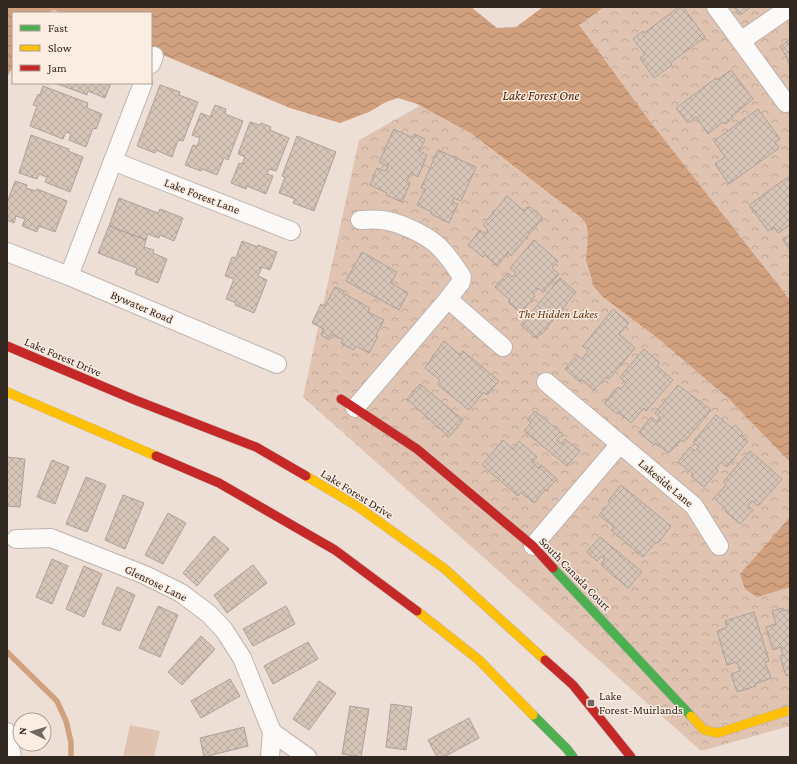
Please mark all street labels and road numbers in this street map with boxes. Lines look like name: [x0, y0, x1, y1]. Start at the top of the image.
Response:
street label: Lake Forest Lane: [162, 175, 242, 217]
street label: Bywater Road: [109, 288, 176, 327]
street label: Lake Forest Drive: [22, 334, 104, 380]
street label: Lakeside Lane: [636, 456, 696, 510]
street label: Lake Forest Drive: [318, 466, 396, 522]
street label: South Canada Court: [536, 534, 614, 614]
street label: Glenrose Lane: [122, 562, 190, 604]

